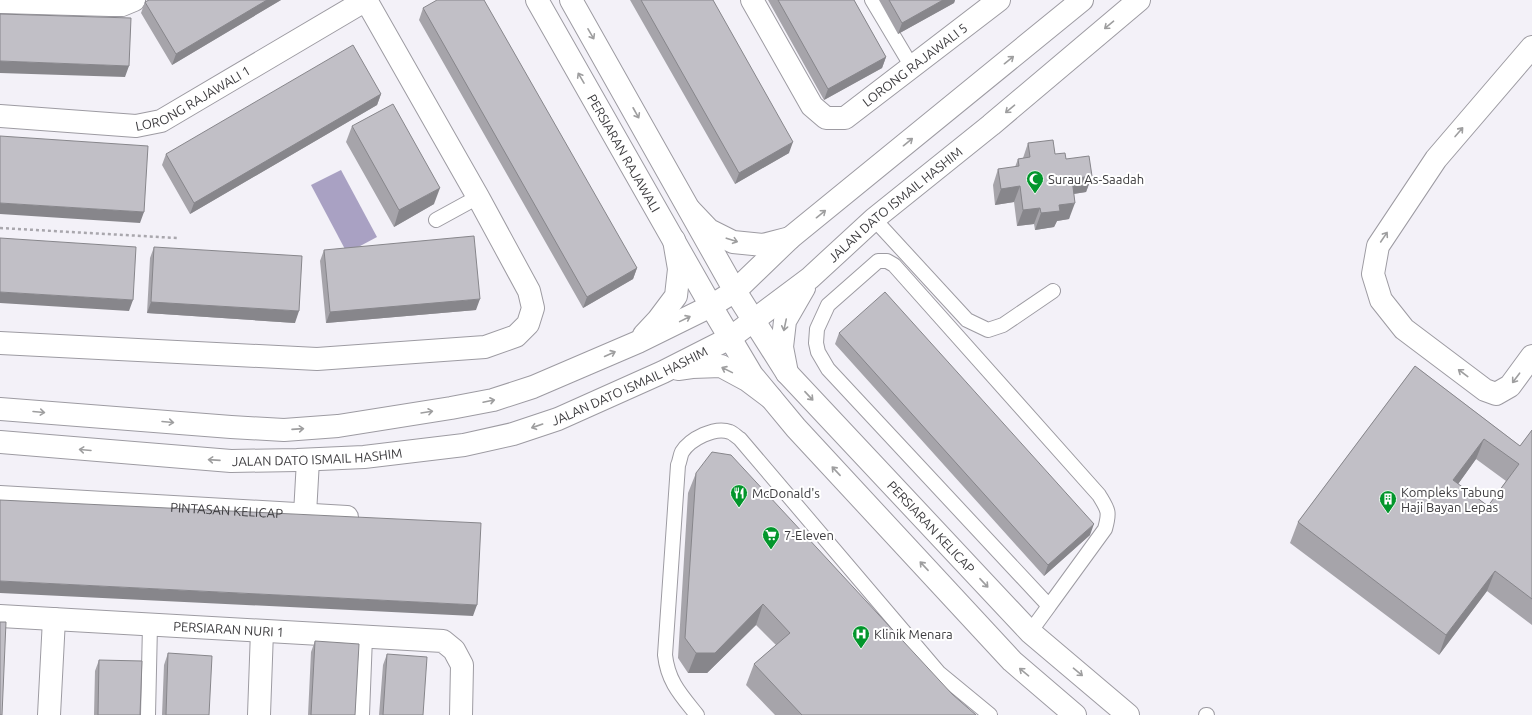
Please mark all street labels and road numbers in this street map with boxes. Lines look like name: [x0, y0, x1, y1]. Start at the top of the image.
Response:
street label: LORONG RAJAWALI 5: [860, 20, 970, 109]
street label: LORONG RAJAWALI 1: [134, 63, 253, 133]
street label: PERSIARAN RAJAWALI: [585, 92, 663, 214]
street label: JALAN DATO ISMAIL HASHIM: [825, 144, 965, 265]
street label: JALAN DATO ISMAIL HASHIM: [550, 344, 710, 428]
street label: JALAN DATO ISMAIL HASHIM: [232, 445, 403, 468]
street label: PERSIARAN KELICAP: [885, 478, 978, 576]
street label: PINTASAN KELICAP: [170, 500, 284, 520]
street label: PERSIARAN NURI 1: [173, 619, 284, 639]

